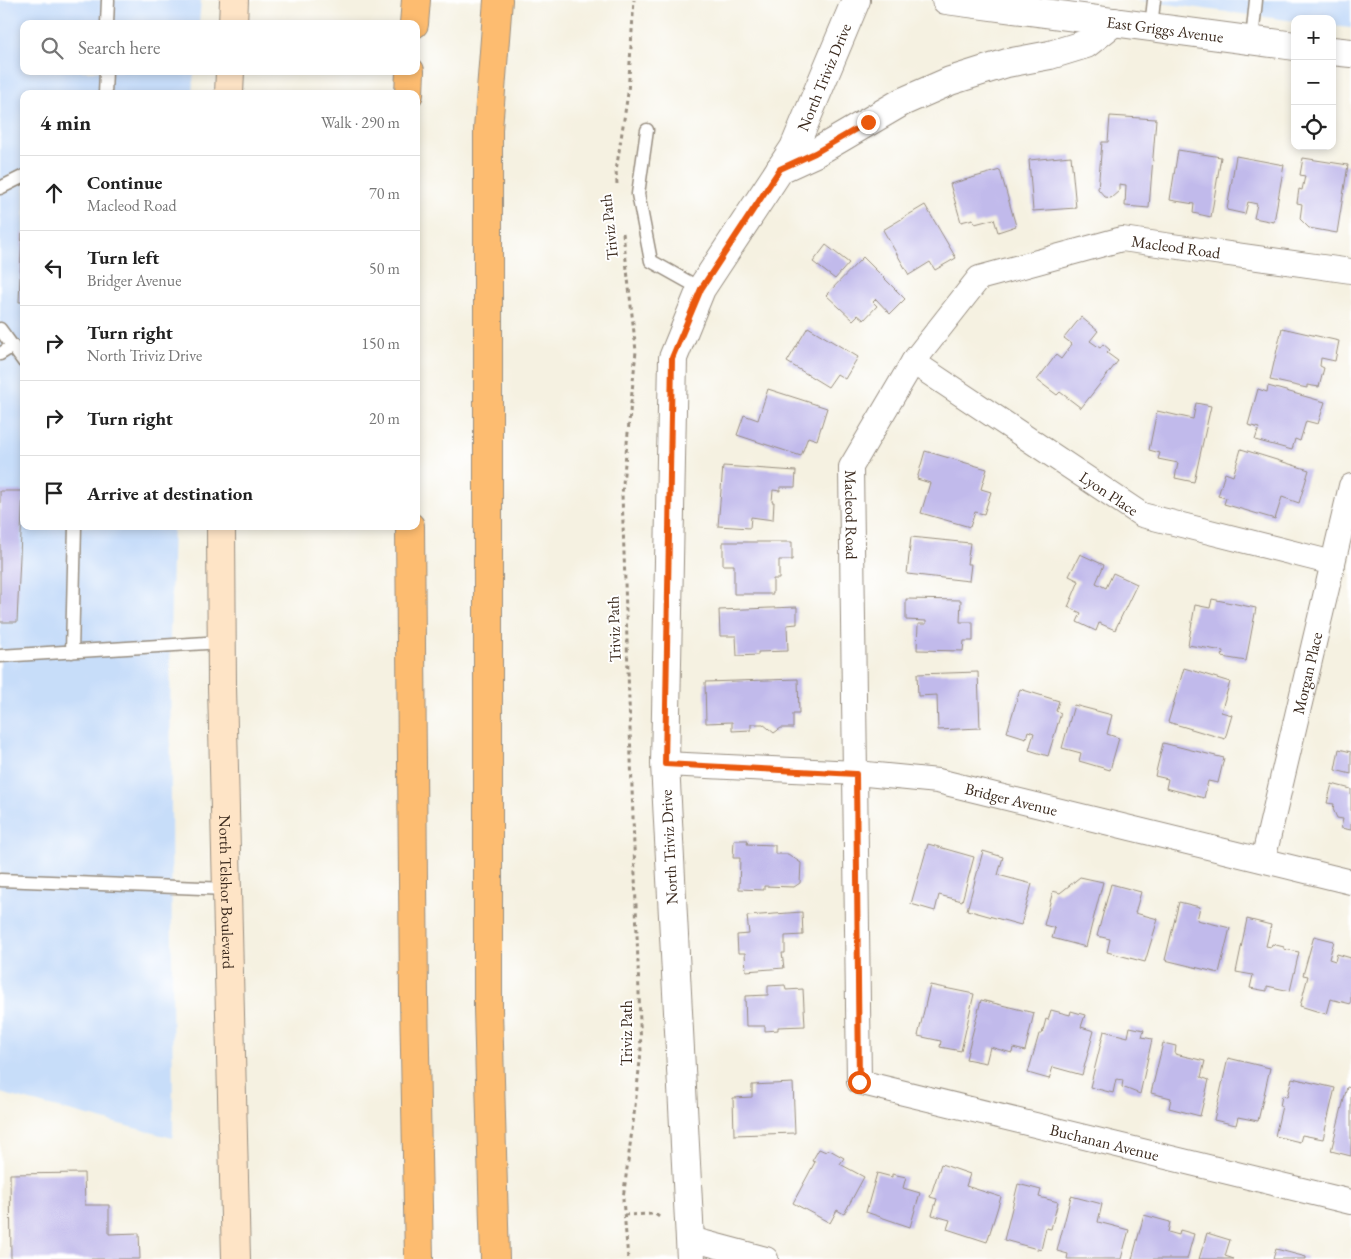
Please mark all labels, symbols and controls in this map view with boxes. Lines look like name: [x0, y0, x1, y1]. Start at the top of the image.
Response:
street label: East Griggs Avenue: [1105, 11, 1225, 47]
map controls: [1291, 15, 1336, 150]
button: +: [1291, 15, 1336, 60]
search box: [20, 20, 420, 75]
street label: North Triviz Drive: [792, 20, 856, 134]
icon: search: [38, 34, 66, 62]
text: Search here: [78, 35, 160, 60]
button: −: [1291, 60, 1336, 105]
button: locate: [1291, 105, 1336, 150]
text: 4 min: [40, 109, 91, 136]
route end: [857, 111, 880, 134]
text: Walk · 290 m: [321, 112, 400, 133]
text: Continue: [87, 170, 162, 195]
icon: ahead: [40, 179, 68, 207]
text: 70 m: [369, 183, 400, 204]
street label: Triviz Path: [595, 193, 623, 261]
text: Macleod Road: [87, 195, 177, 216]
street label: Macleod Road: [1130, 230, 1223, 264]
text: Turn left: [87, 245, 159, 270]
icon: left: [40, 254, 68, 282]
text: 50 m: [369, 258, 400, 279]
text: Bridger Avenue: [87, 270, 181, 291]
text: Turn right: [87, 320, 173, 345]
icon: right: [40, 329, 68, 357]
text: 150 m: [361, 333, 400, 354]
text: North Triviz Drive: [87, 345, 202, 366]
icon: right: [40, 404, 68, 432]
text: Turn right: [87, 406, 173, 431]
text: 20 m: [369, 408, 400, 429]
street label: Lyon Place: [1076, 466, 1143, 520]
street label: Macleod Road: [841, 470, 863, 561]
icon: arrive: [40, 479, 68, 507]
text: Arrive at destination: [87, 481, 253, 506]
street label: Triviz Path: [602, 596, 626, 662]
street label: Morgan Place: [1287, 630, 1327, 716]
street label: Bridger Avenue: [963, 777, 1060, 820]
street label: North Triviz Drive: [656, 789, 682, 905]
street label: North Telshor Boulevard: [215, 815, 239, 970]
street label: Triviz Path: [616, 1000, 637, 1066]
route start: [848, 1071, 871, 1094]
street label: Buchanan Avenue: [1048, 1118, 1161, 1165]

